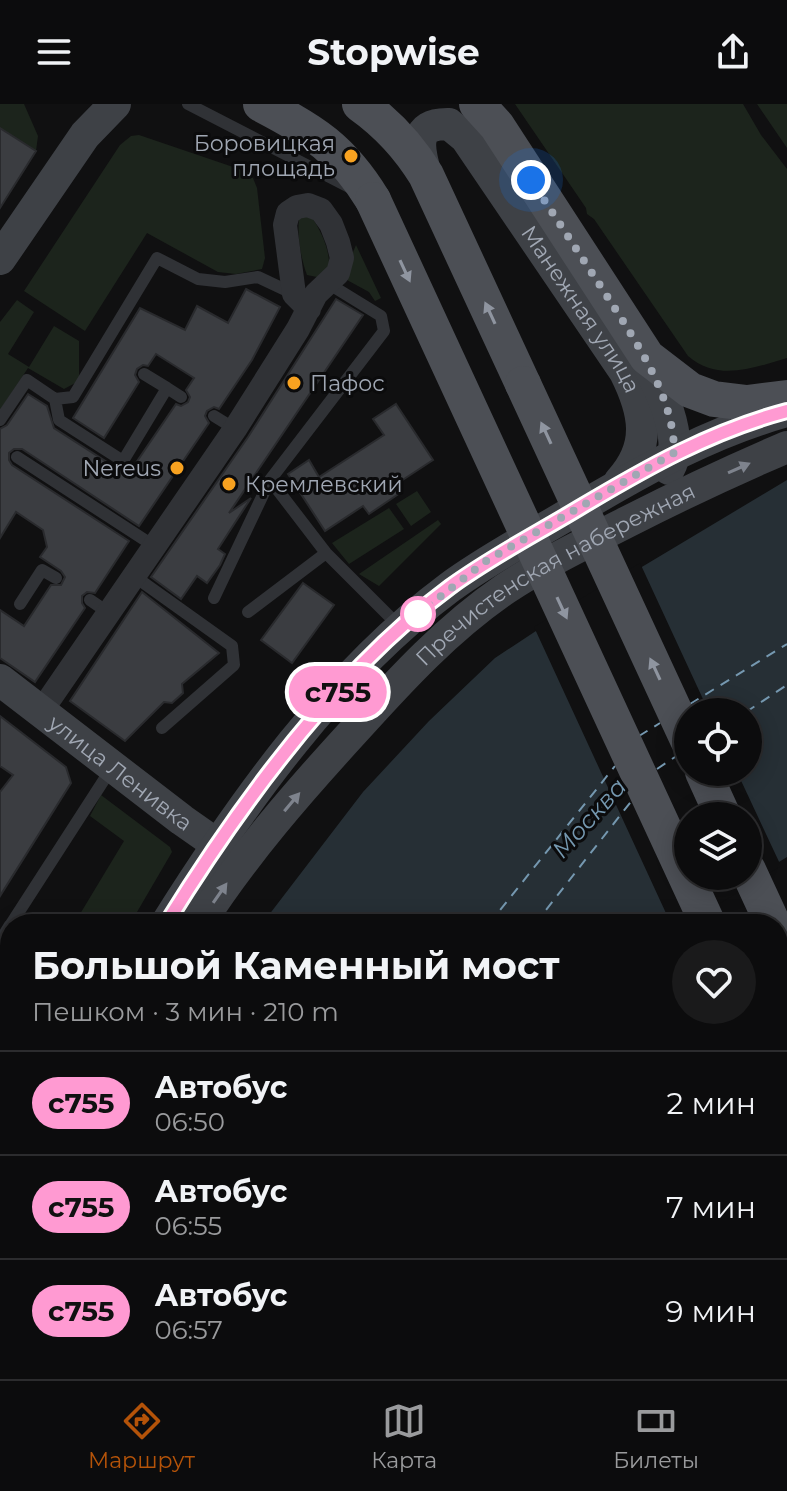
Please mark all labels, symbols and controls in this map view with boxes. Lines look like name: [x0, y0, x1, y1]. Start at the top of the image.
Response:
icon: menu: [32, 30, 76, 74]
text: Stopwise: [307, 30, 480, 74]
icon: share: [711, 30, 755, 74]
place label: Боровицкая площадь: [194, 130, 335, 182]
marker: Боровицкая площадь: [342, 147, 360, 165]
your location: [511, 160, 551, 200]
street label: Манежная улица: [516, 220, 646, 397]
one-way arrow: [398, 259, 412, 283]
one-way arrow: [483, 301, 497, 325]
place label: Пафос: [310, 370, 385, 397]
marker: Пафос: [285, 374, 303, 392]
one-way arrow: [539, 422, 553, 445]
place label: Nereus: [82, 455, 161, 482]
marker: Nereus: [168, 459, 186, 477]
one-way arrow: [727, 461, 750, 475]
place label: Кремлевский: [245, 471, 403, 498]
marker: Кремлевский: [220, 475, 238, 493]
street label: Пречистенская набережная: [410, 477, 699, 671]
unlabelled marker: [401, 597, 435, 631]
one-way arrow: [555, 597, 569, 620]
one-way arrow: [648, 658, 662, 681]
line badge: с755: [282, 666, 394, 718]
text: с755: [305, 675, 371, 709]
map controls: [674, 698, 762, 890]
button: locate: [674, 698, 762, 786]
street label: улица Ленивка: [42, 708, 197, 836]
water label: Москва: [546, 772, 632, 864]
one-way arrow: [283, 793, 300, 813]
button: layers: [674, 802, 762, 890]
one-way arrow: [212, 882, 227, 903]
button: heart: [672, 940, 756, 1024]
text: Большой Каменный мост: [32, 942, 560, 989]
text: Пешком · 3 мин · 210 m: [32, 996, 339, 1028]
text: Автобус: [154, 1069, 288, 1106]
text: 2 мин: [667, 1085, 756, 1122]
text: с755: [48, 1086, 114, 1120]
text: 06:50: [154, 1106, 225, 1138]
text: Автобус: [154, 1173, 288, 1210]
text: 7 мин: [666, 1189, 756, 1226]
text: с755: [48, 1190, 114, 1224]
text: 06:55: [154, 1210, 222, 1242]
text: Автобус: [154, 1277, 288, 1314]
text: 9 мин: [665, 1293, 756, 1330]
text: с755: [48, 1294, 114, 1328]
text: 06:57: [154, 1314, 223, 1346]
tab: Маршрут: [88, 1399, 195, 1474]
tab: Карта: [371, 1399, 437, 1474]
tab: Билеты: [613, 1399, 699, 1474]

